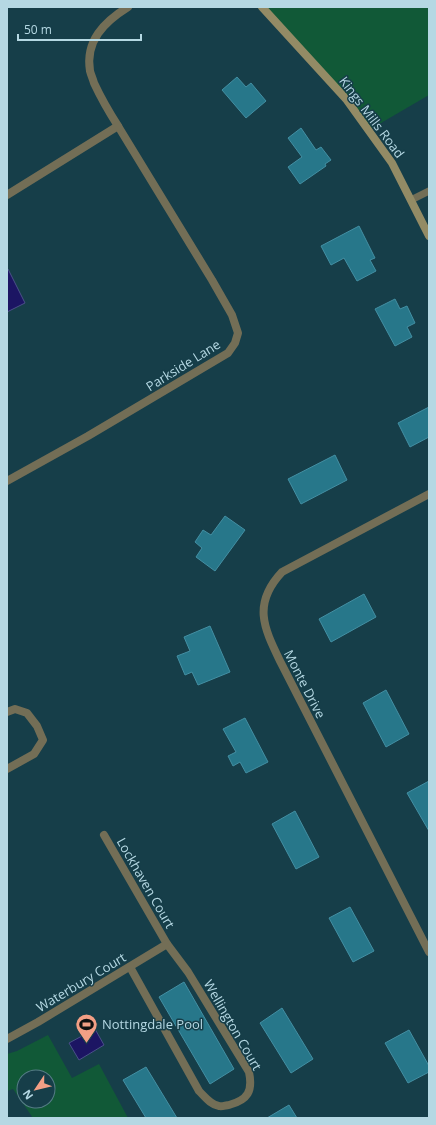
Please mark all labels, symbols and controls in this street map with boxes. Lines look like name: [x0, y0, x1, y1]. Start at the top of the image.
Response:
scale bar: [18, 16, 141, 42]
text: 50 m: [24, 21, 52, 38]
street label: Kings Mills Road: [335, 72, 409, 162]
street label: Parkside Lane: [142, 335, 224, 395]
street label: Monte Drive: [280, 647, 330, 721]
street label: Lockhaven Court: [113, 834, 179, 932]
street label: Waterbury Court: [33, 948, 129, 1016]
street label: Wellington Court: [200, 976, 266, 1074]
sports icon: Nottingdale Pool: [74, 1011, 100, 1044]
place label: Nottingdale Pool: [102, 1015, 203, 1033]
north arrow: [16, 1069, 56, 1109]
text: N: [19, 1087, 36, 1103]

